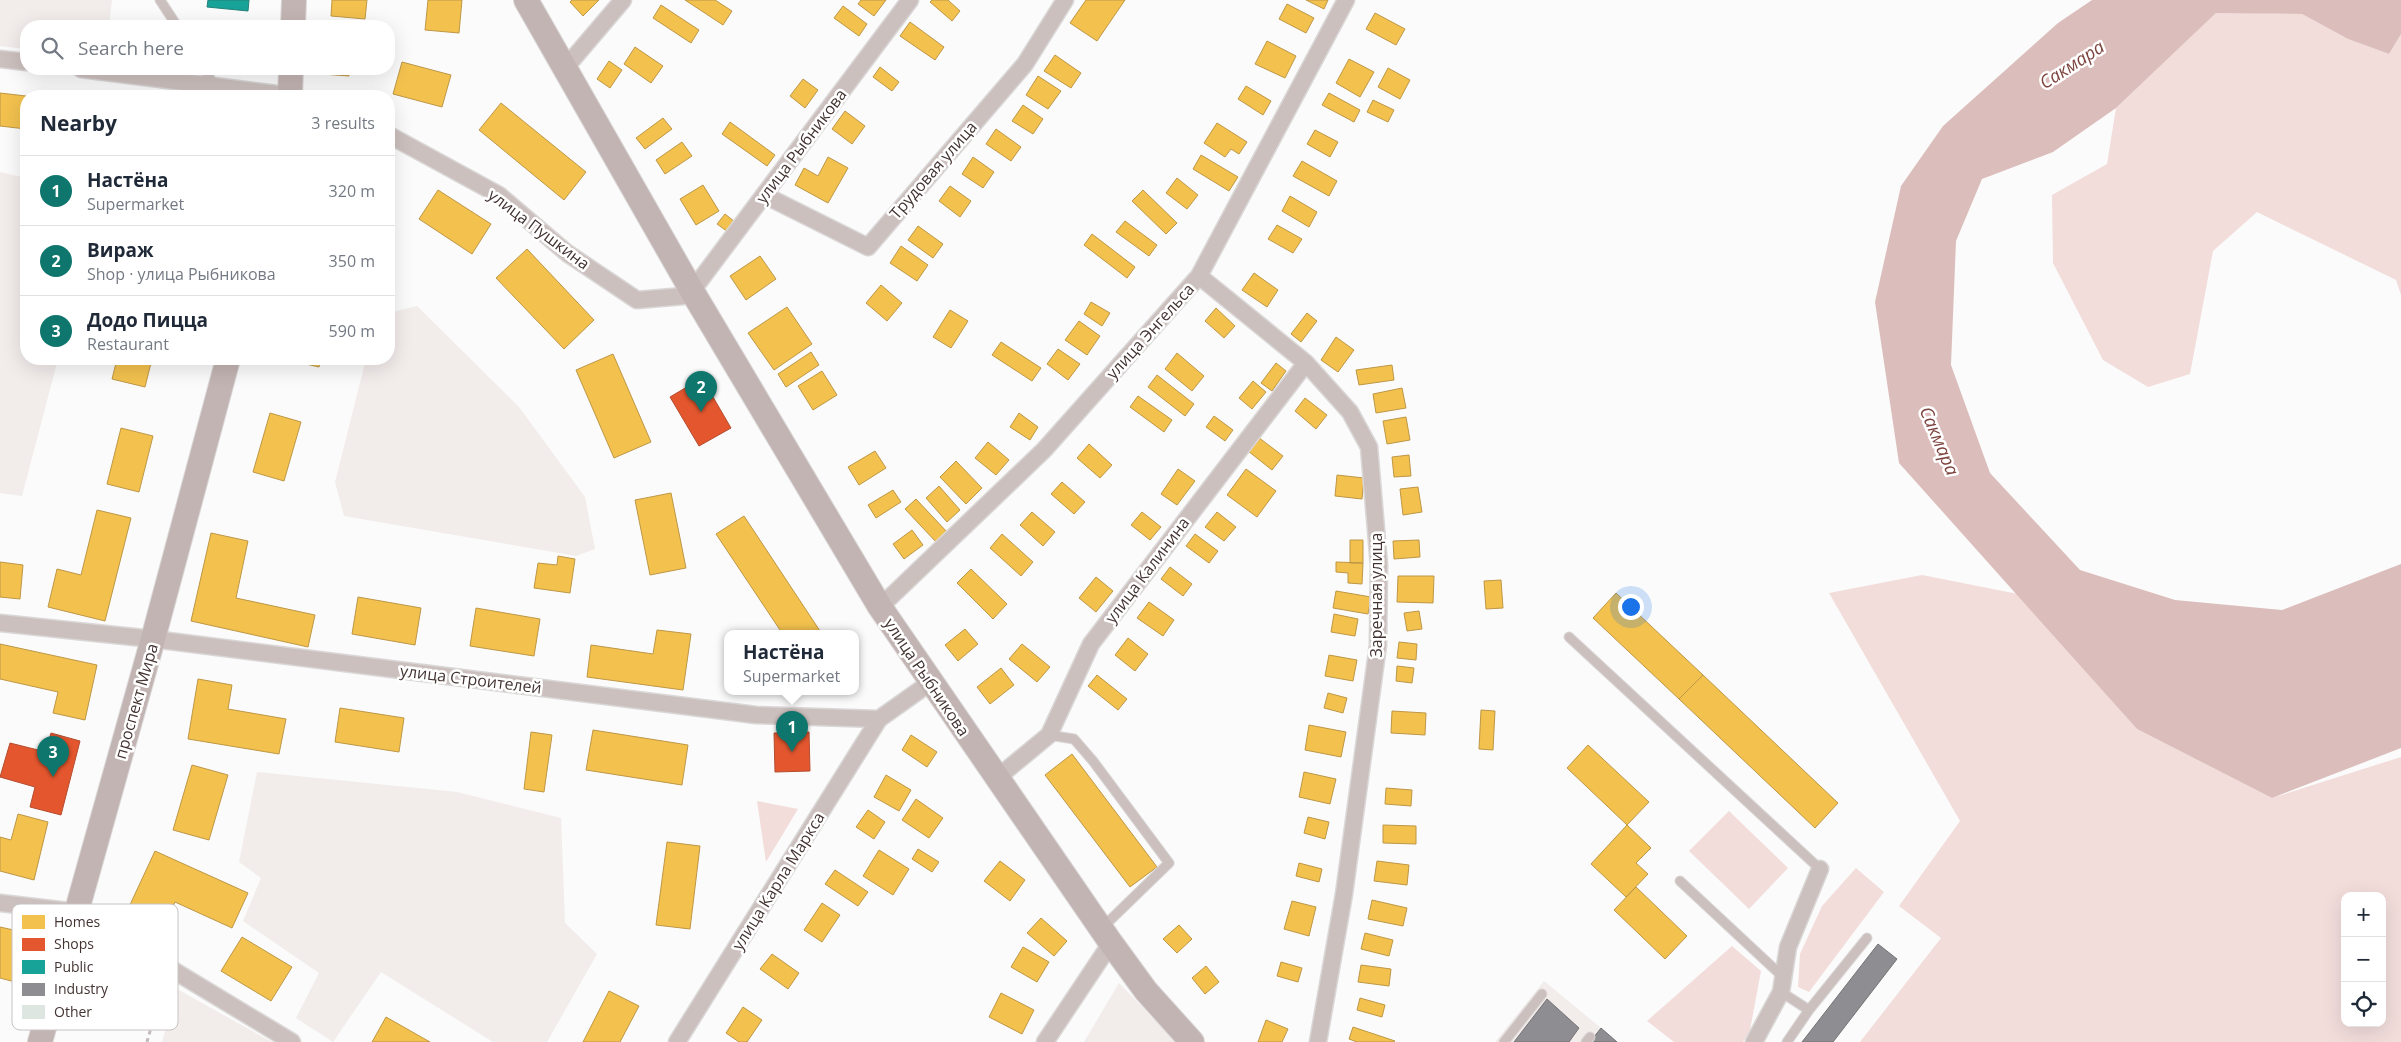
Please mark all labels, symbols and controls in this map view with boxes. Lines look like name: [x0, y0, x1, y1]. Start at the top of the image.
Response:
search box: [20, 20, 395, 75]
icon: search: [38, 34, 66, 62]
water label: Сакмара: [2034, 34, 2108, 94]
text: Search here: [78, 35, 184, 61]
street label: улица Рыбникова: [751, 84, 851, 208]
text: Nearby: [40, 109, 117, 137]
text: 3 results: [311, 112, 375, 134]
street label: Трудовая улица: [884, 116, 982, 224]
text: Настёна: [87, 167, 169, 193]
text: 1: [51, 180, 61, 202]
text: 320 m: [329, 180, 375, 202]
street label: улица Пушкина: [484, 184, 594, 274]
text: Supermarket: [87, 193, 184, 215]
text: Вираж: [87, 237, 154, 263]
text: 2: [51, 250, 61, 272]
text: 350 m: [329, 250, 375, 272]
text: Shop · улица Рыбникова: [87, 263, 276, 285]
street label: улица Энгельса: [1101, 278, 1199, 384]
text: Додо Пицца: [87, 307, 208, 333]
text: 3: [51, 320, 61, 342]
text: 590 m: [329, 320, 375, 342]
text: Restaurant: [87, 333, 169, 355]
pin: 2: [685, 371, 717, 412]
water label: Сакмара: [1915, 403, 1965, 479]
street label: улица Калинина: [1100, 512, 1194, 628]
street label: Заречная улица: [1365, 533, 1387, 657]
your location: [1618, 594, 1644, 620]
street label: улица Рыбникова: [879, 614, 975, 740]
popup: [724, 630, 859, 695]
text: Настёна: [743, 639, 824, 665]
street label: проспект Мира: [109, 641, 163, 761]
street label: улица Строителей: [399, 659, 543, 699]
text: Supermarket: [743, 665, 840, 687]
pin: 1: [776, 711, 808, 752]
pin: 3: [37, 736, 69, 777]
street label: улица Карла Маркса: [727, 808, 829, 954]
map controls: [2341, 892, 2386, 1027]
button: +: [2341, 892, 2386, 937]
legend: [12, 904, 178, 1030]
text: Homes: [54, 912, 101, 931]
text: Shops: [54, 934, 94, 953]
button: −: [2341, 937, 2386, 982]
text: Public: [54, 957, 94, 976]
text: Industry: [54, 979, 109, 998]
button: locate: [2341, 982, 2386, 1027]
text: Other: [54, 1002, 92, 1021]

